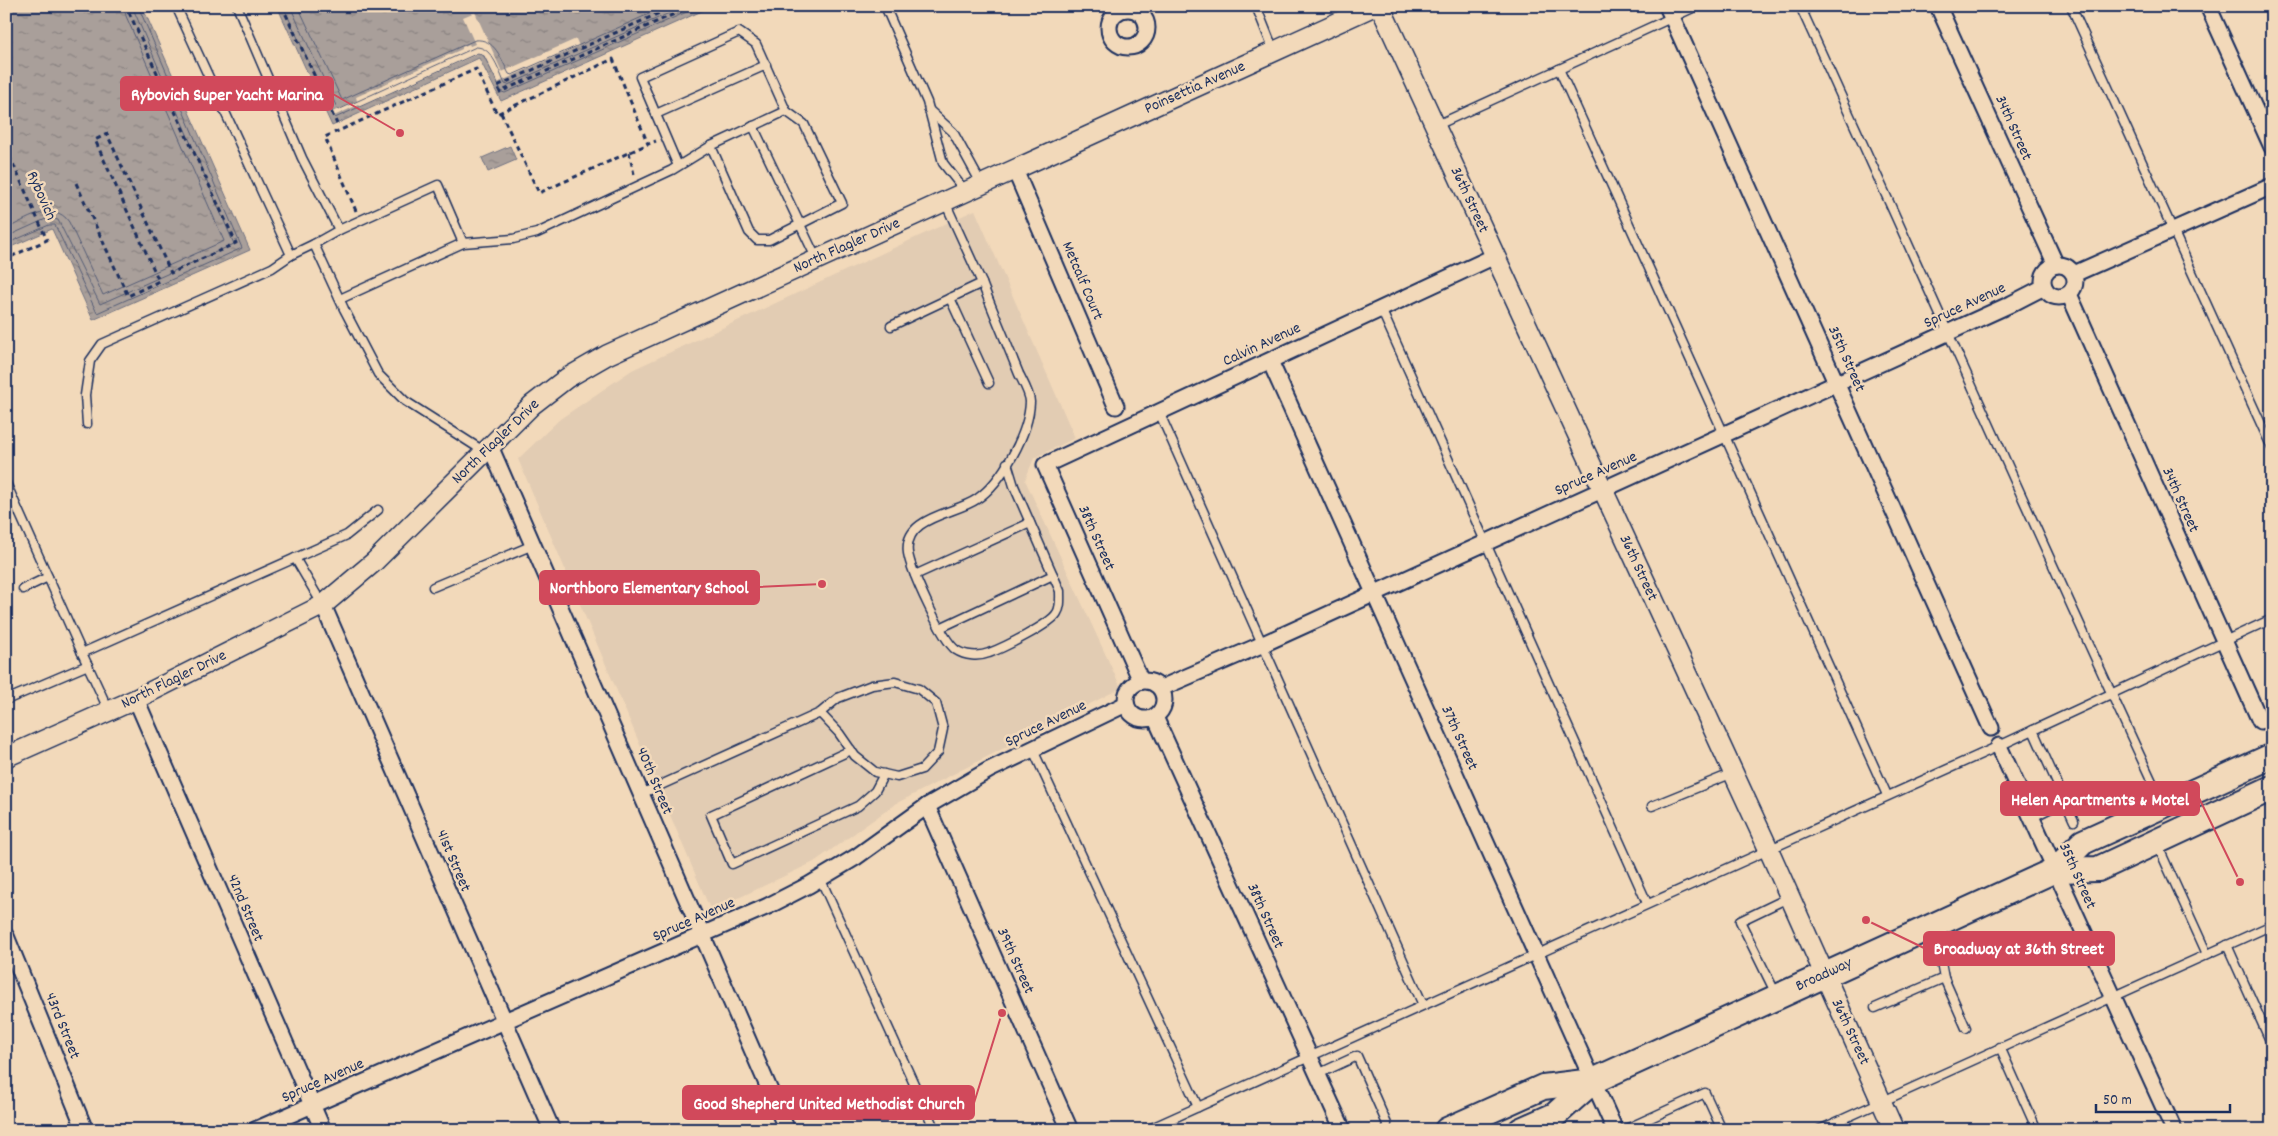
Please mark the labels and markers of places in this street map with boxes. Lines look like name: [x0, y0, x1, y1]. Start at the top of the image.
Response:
callout: Rybovich Super Yacht Marina: [121, 77, 333, 110]
callout: Northboro Elementary School: [540, 571, 759, 604]
callout: Helen Apartments & Motel: [2001, 782, 2199, 815]
callout: Broadway at 36th Street: [1924, 932, 2114, 965]
callout: Good Shepherd United Methodist Church: [683, 1086, 974, 1119]

